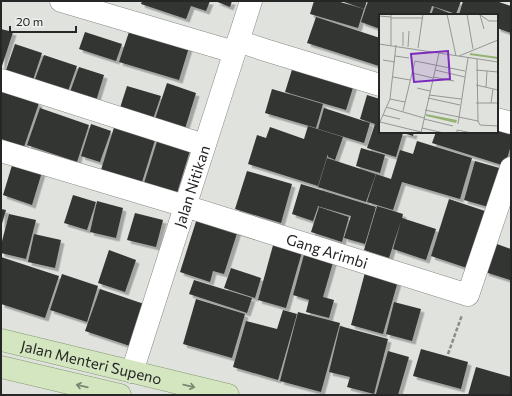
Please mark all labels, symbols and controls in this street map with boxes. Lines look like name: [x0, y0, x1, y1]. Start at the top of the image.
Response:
scale bar: [10, 8, 76, 34]
text: 20 m: [16, 14, 43, 28]
inset map: [379, 14, 498, 133]
street label: Jalan Nitikan: [170, 143, 213, 230]
street label: Gang Arimbi: [284, 229, 370, 272]
street label: Jalan Menteri Supeno: [19, 336, 164, 388]
one-way arrow: [76, 382, 89, 389]
one-way arrow: [182, 382, 195, 390]

